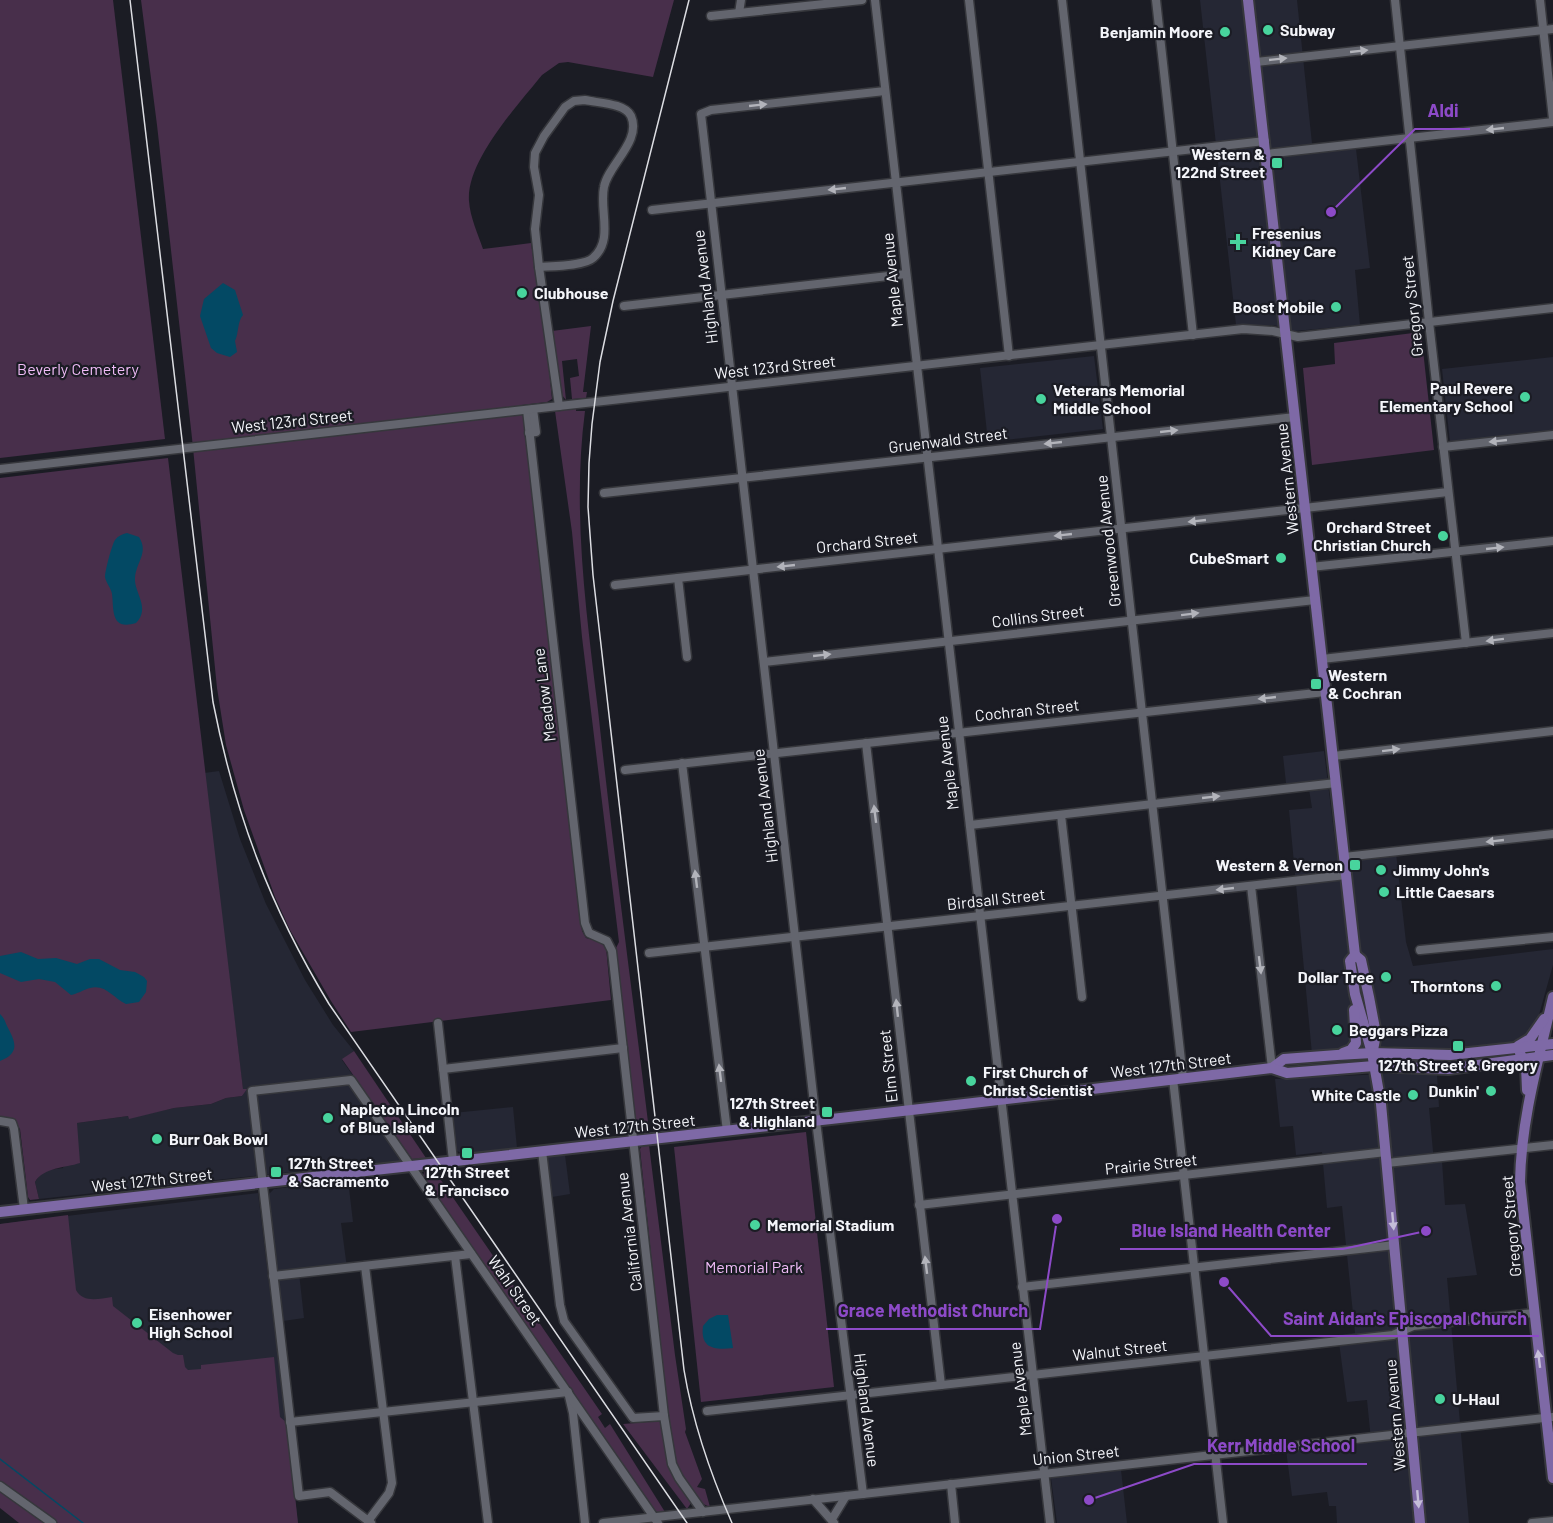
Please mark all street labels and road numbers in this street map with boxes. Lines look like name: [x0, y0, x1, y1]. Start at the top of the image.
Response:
street label: Highland Avenue: [688, 229, 721, 345]
street label: Maple Avenue: [877, 232, 906, 328]
street label: Gregory Street: [1397, 254, 1426, 358]
street label: West 123rd Street: [713, 351, 837, 382]
street label: West 123rd Street: [230, 405, 354, 436]
street label: Western Avenue: [1271, 422, 1302, 536]
street label: Gruenwald Street: [887, 423, 1009, 456]
street label: Greenwood Avenue: [1091, 474, 1124, 608]
street label: Orchard Street: [815, 527, 919, 556]
street label: Collins Street: [991, 600, 1085, 631]
street label: Meadow Lane: [528, 647, 559, 743]
street label: Cochran Street: [974, 695, 1080, 724]
street label: Maple Avenue: [931, 715, 962, 811]
street label: Highland Avenue: [748, 748, 781, 864]
street label: Birdsall Street: [946, 884, 1046, 913]
street label: Elm Street: [874, 1029, 901, 1104]
street label: West 127th Street: [1110, 1048, 1232, 1081]
street label: West 127th Street: [574, 1110, 696, 1141]
street label: Prairie Street: [1104, 1149, 1198, 1178]
street label: West 127th Street: [91, 1164, 213, 1195]
street label: California Avenue: [612, 1171, 645, 1293]
street label: Gregory Street: [1497, 1174, 1524, 1278]
street label: Wahl Street: [485, 1251, 546, 1328]
street label: Walnut Street: [1072, 1335, 1168, 1364]
street label: Maple Avenue: [1004, 1341, 1035, 1437]
street label: Highland Avenue: [851, 1352, 884, 1468]
street label: Western Avenue: [1380, 1358, 1409, 1472]
street label: Union Street: [1032, 1440, 1120, 1469]

